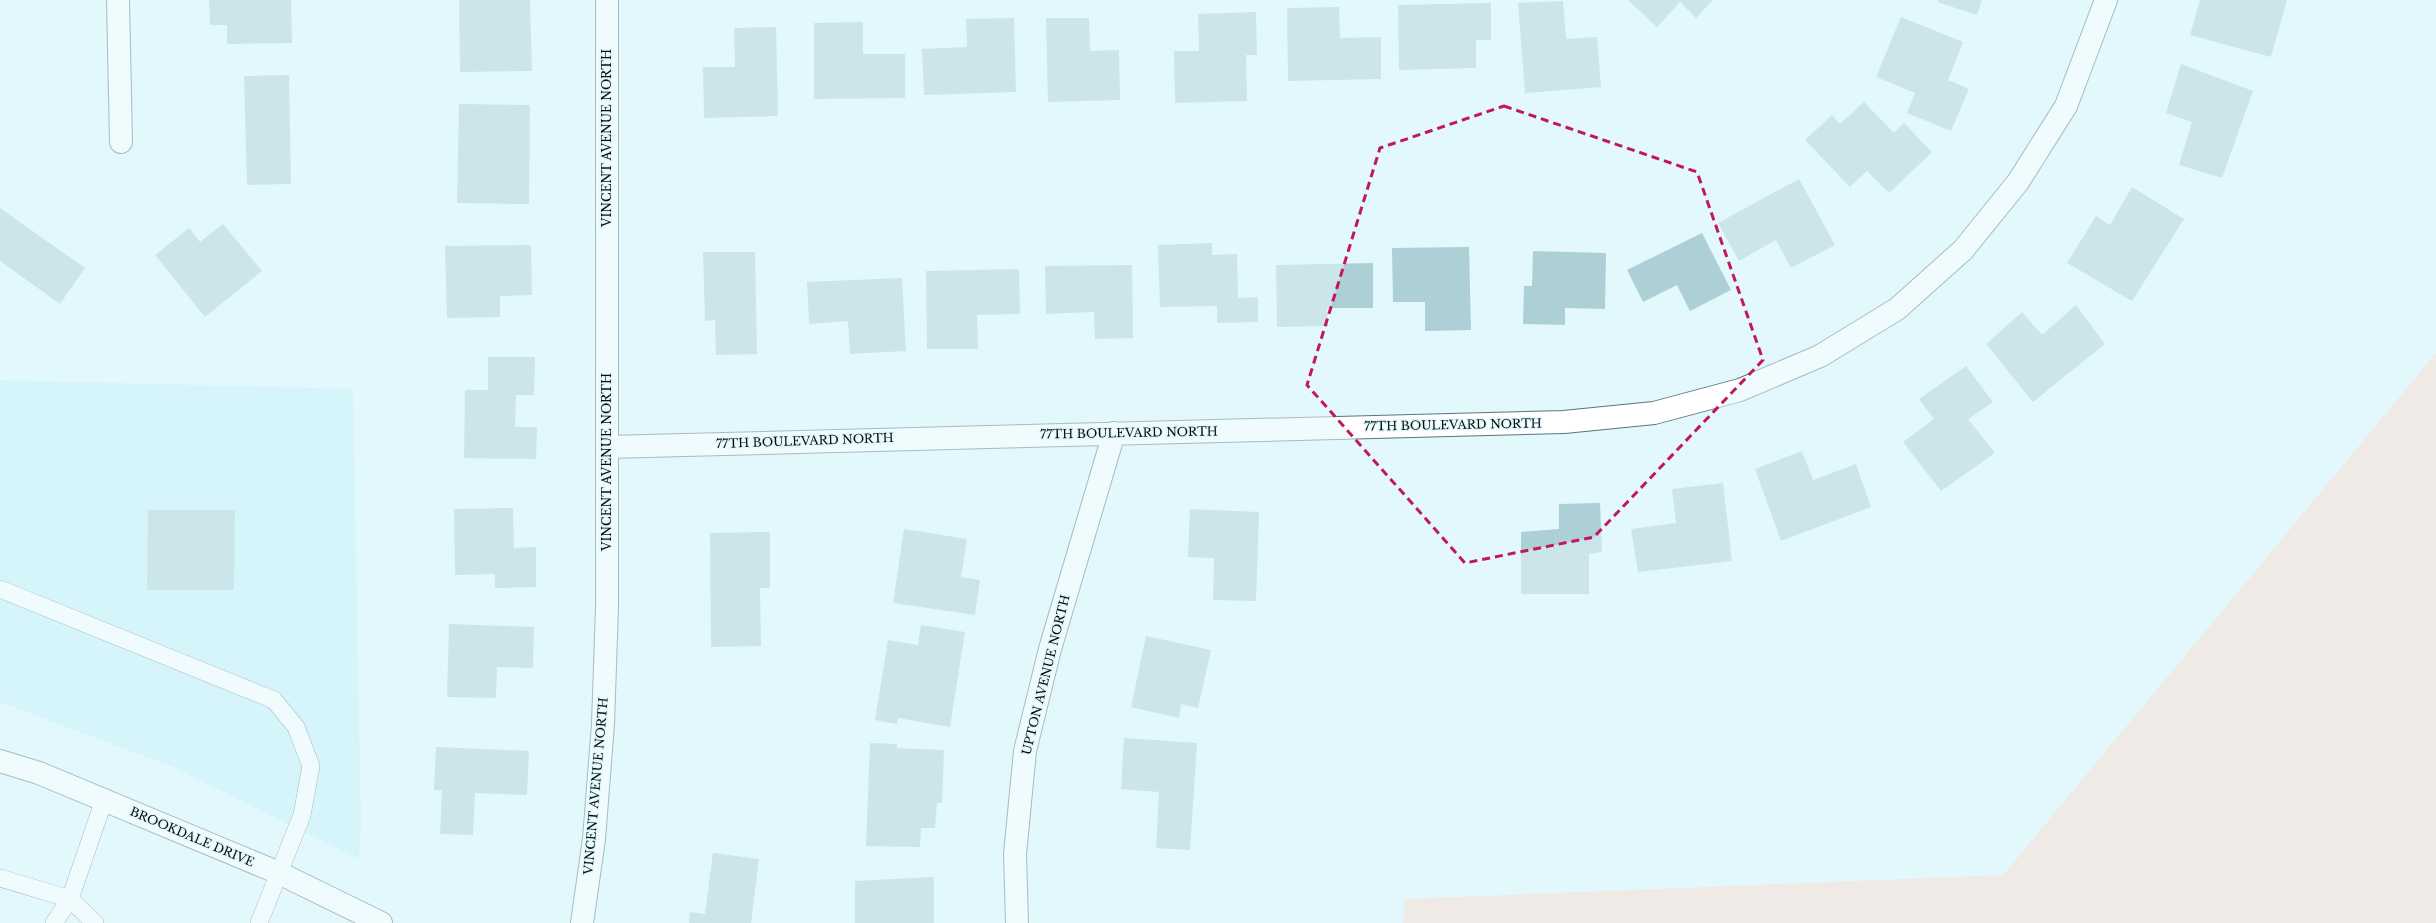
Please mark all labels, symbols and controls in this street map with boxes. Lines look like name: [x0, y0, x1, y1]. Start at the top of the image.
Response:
street label: VINCENT AVENUE NORTH: [599, 49, 614, 228]
street label: VINCENT AVENUE NORTH: [599, 373, 614, 552]
street label: 77TH BOULEVARD NORTH: [1364, 415, 1542, 434]
street label: 77TH BOULEVARD NORTH: [1040, 423, 1218, 442]
street label: 77TH BOULEVARD NORTH: [716, 430, 894, 451]
street label: UPTON AVENUE NORTH: [1018, 593, 1073, 757]
street label: VINCENT AVENUE NORTH: [580, 697, 611, 876]
street label: BROOKDALE DRIVE: [128, 804, 257, 870]

